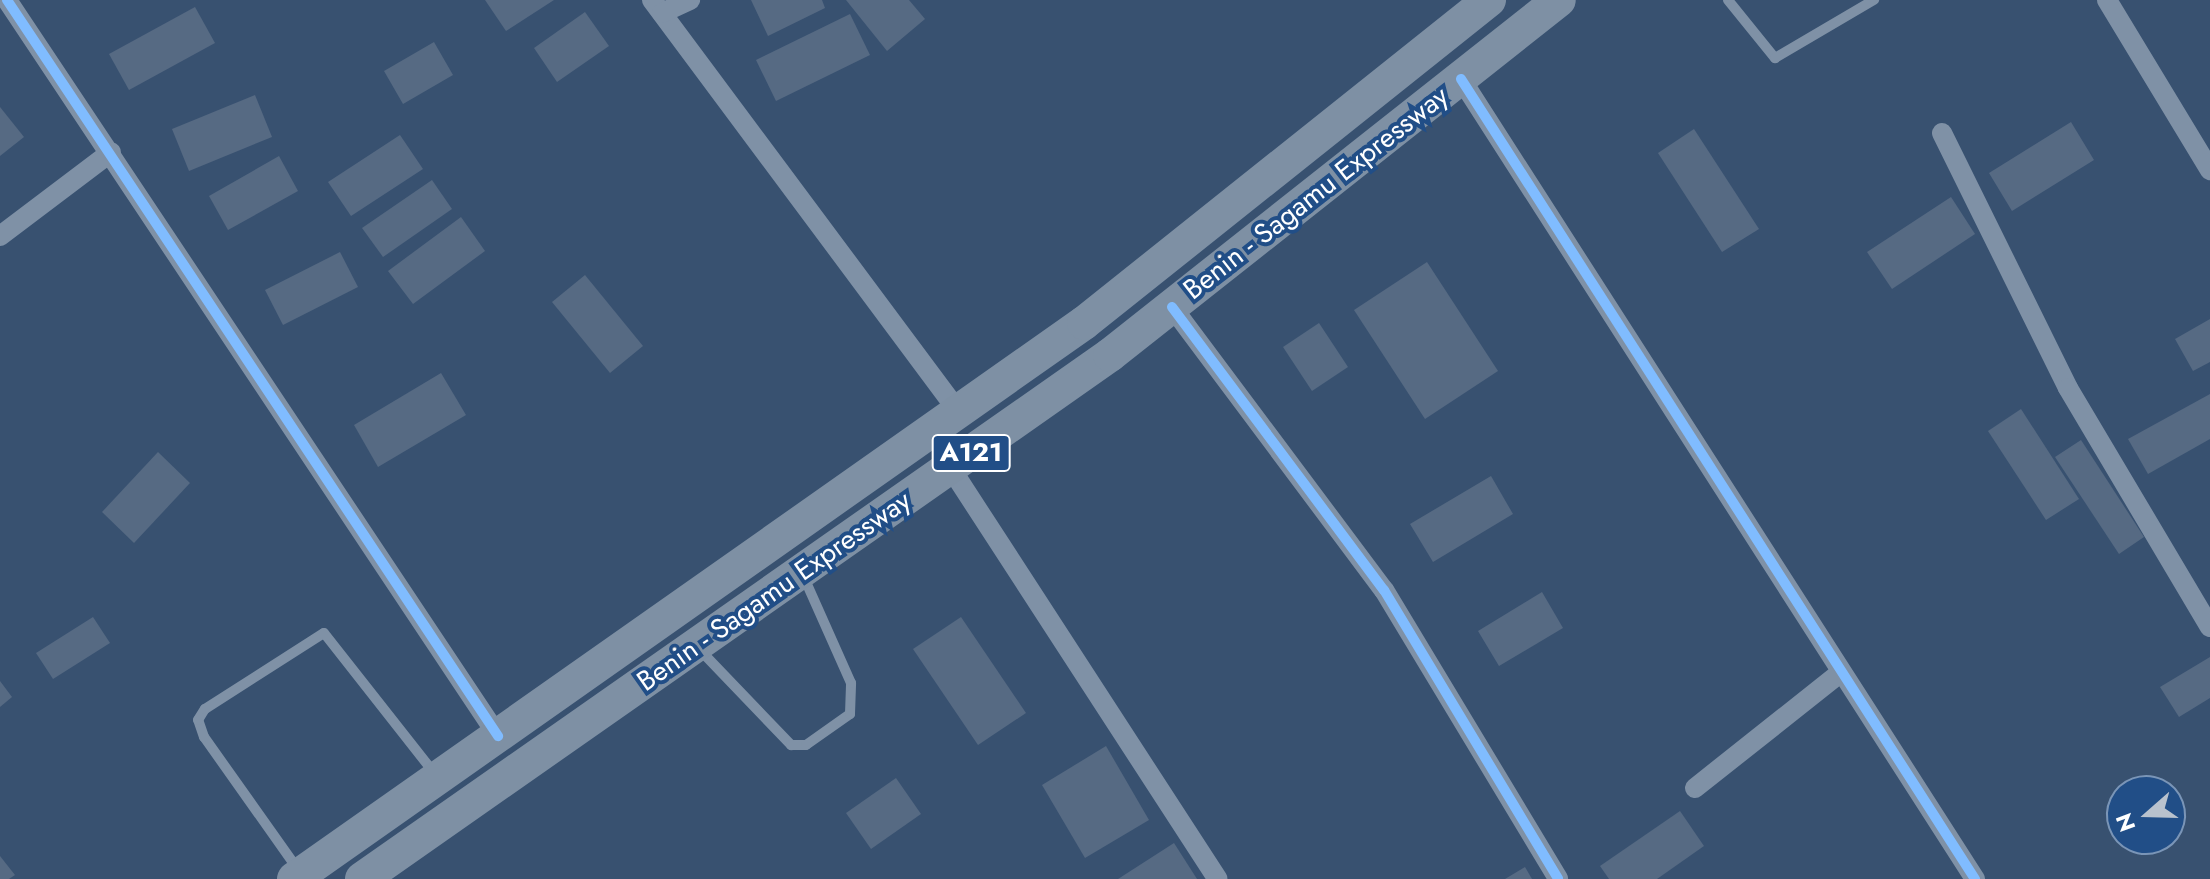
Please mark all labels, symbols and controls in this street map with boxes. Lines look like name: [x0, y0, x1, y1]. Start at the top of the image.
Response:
street label: Benin - Sagamu Expressway: [1177, 79, 1455, 307]
road number: A121: [931, 431, 1011, 475]
street label: Benin - Sagamu Expressway: [631, 484, 917, 698]
north arrow: [2106, 775, 2186, 855]
text: N: [2107, 809, 2143, 836]

